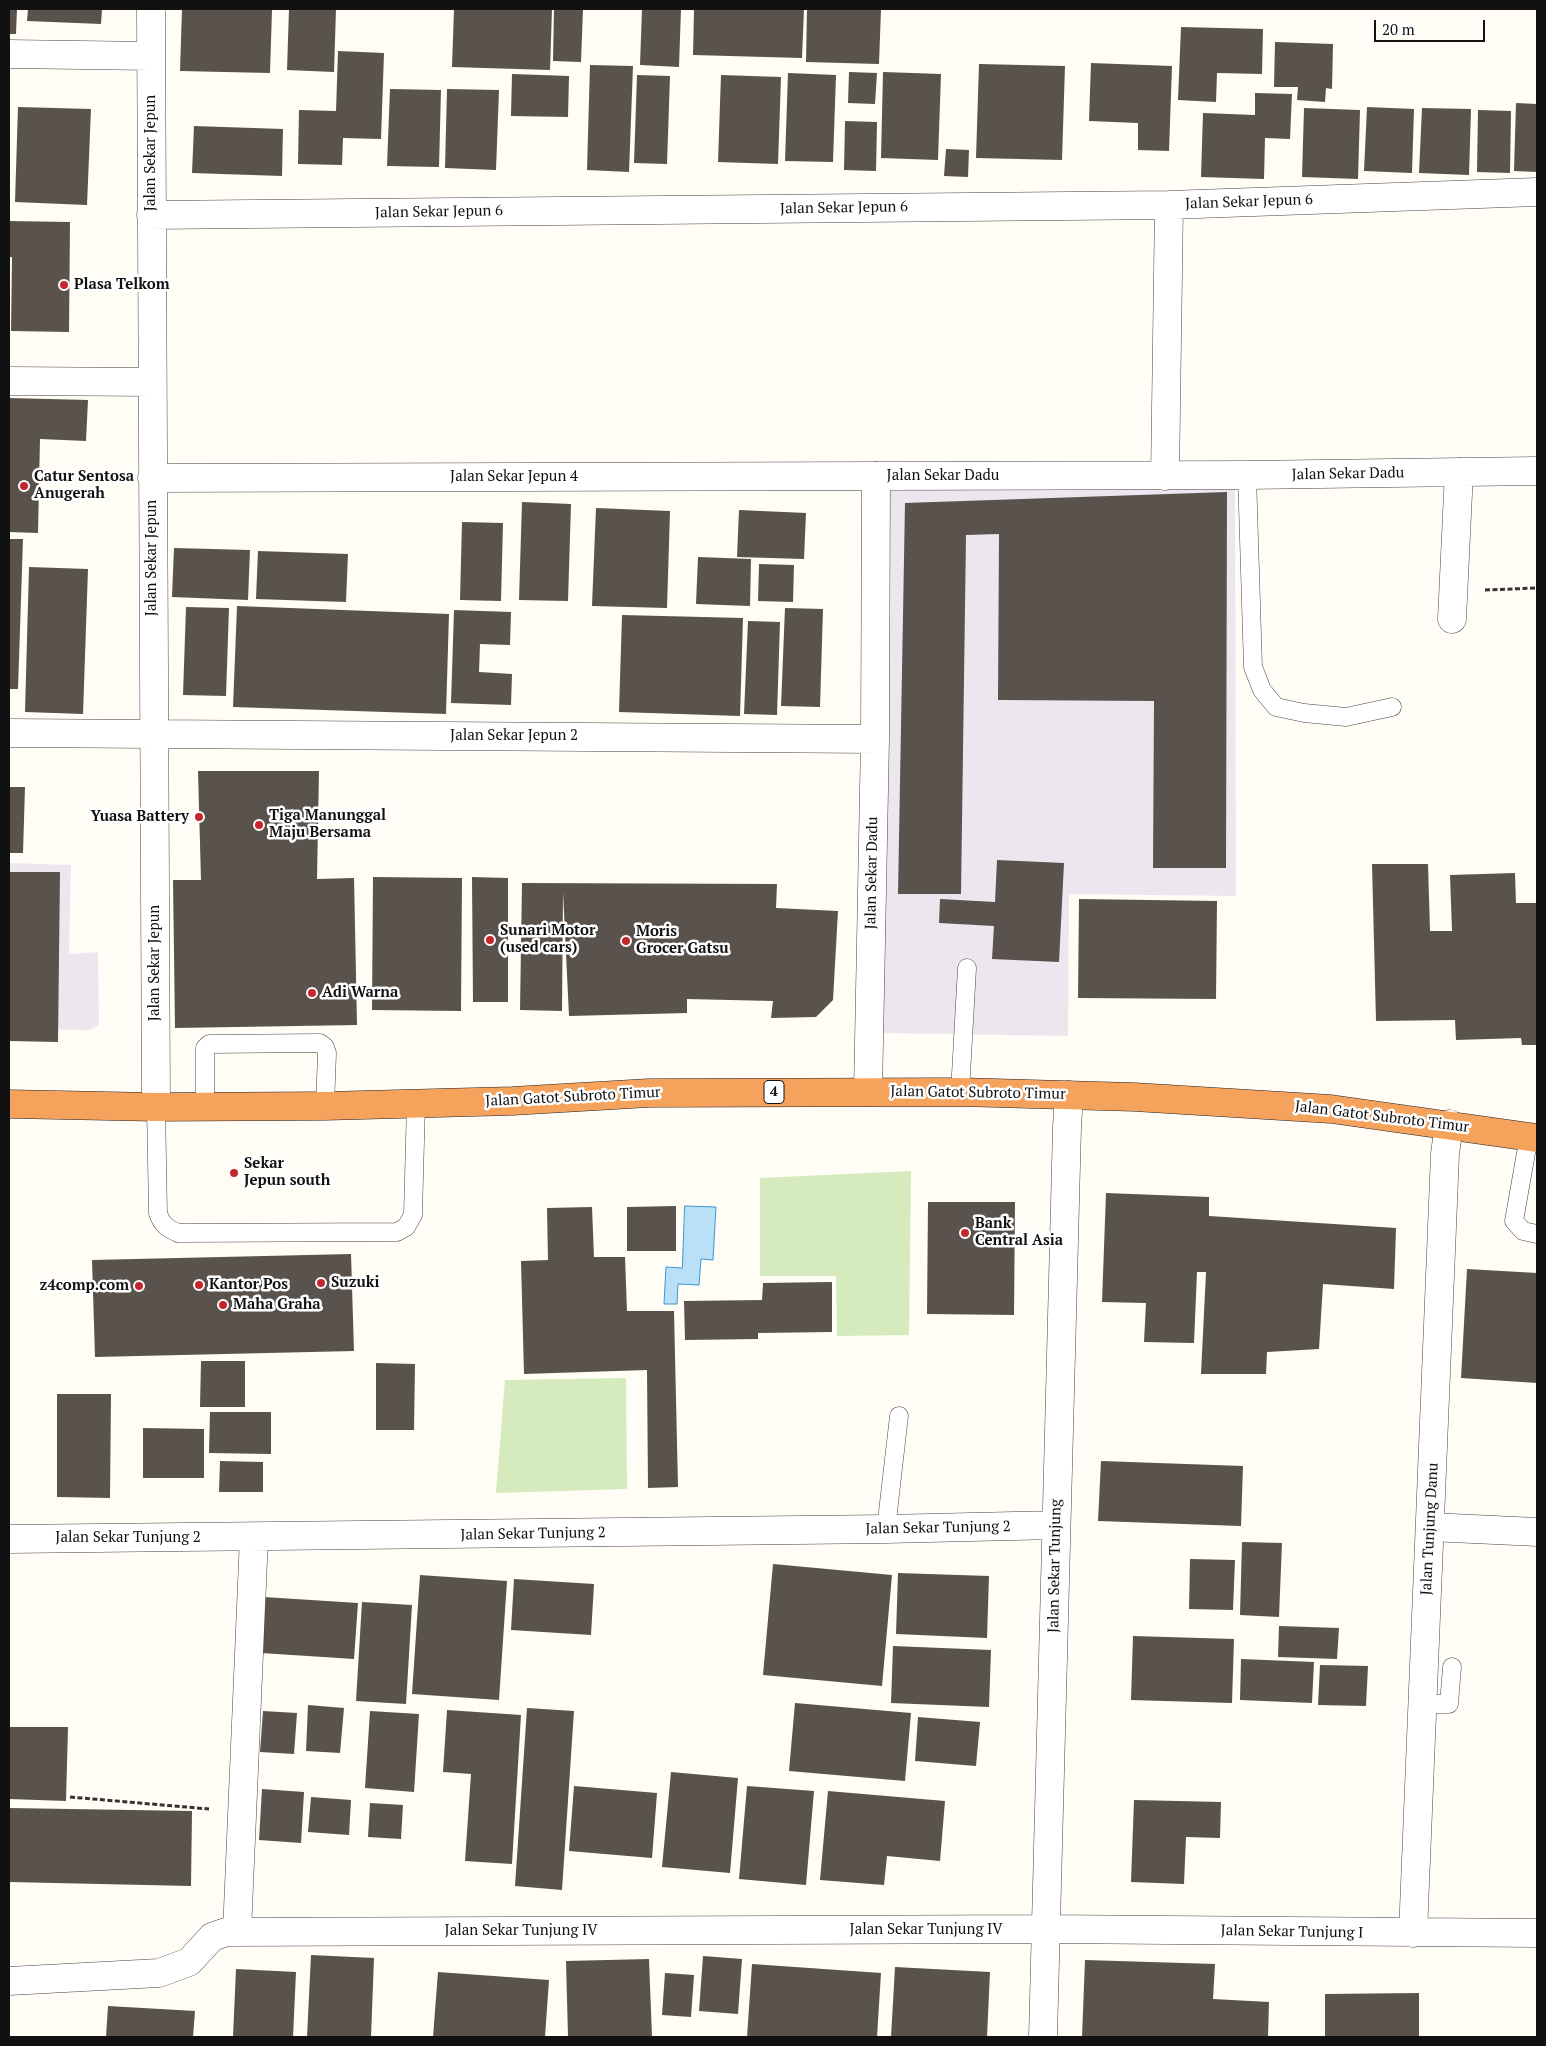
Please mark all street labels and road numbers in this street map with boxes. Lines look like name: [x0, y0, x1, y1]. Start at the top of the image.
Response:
street label: Jalan Sekar Jepun: [142, 95, 160, 211]
street label: Jalan Sekar Jepun 6: [1185, 191, 1313, 213]
street label: Jalan Sekar Jepun 6: [780, 198, 908, 218]
street label: Jalan Sekar Jepun 6: [375, 202, 503, 222]
street label: Jalan Sekar Dadu: [1291, 464, 1405, 484]
street label: Jalan Sekar Dadu: [887, 467, 999, 485]
street label: Jalan Sekar Jepun 4: [450, 468, 578, 486]
street label: Jalan Sekar Jepun: [143, 500, 161, 616]
street label: Jalan Sekar Jepun 2: [450, 727, 578, 745]
street label: Jalan Sekar Dadu: [862, 816, 882, 930]
street label: Jalan Sekar Jepun: [146, 905, 164, 1021]
road number: 4: [764, 1080, 784, 1104]
street label: Jalan Gatot Subroto Timur: [890, 1082, 1066, 1104]
street label: Jalan Gatot Subroto Timur: [485, 1083, 661, 1111]
street label: Jalan Gatot Subroto Timur: [1294, 1097, 1470, 1137]
street label: Jalan Tunjung Danu: [1418, 1462, 1442, 1596]
street label: Jalan Sekar Tunjung: [1045, 1499, 1065, 1633]
street label: Jalan Sekar Tunjung 2: [865, 1518, 1011, 1538]
street label: Jalan Sekar Tunjung 2: [460, 1524, 606, 1544]
street label: Jalan Sekar Tunjung 2: [55, 1529, 201, 1547]
street label: Jalan Sekar Tunjung IV: [850, 1921, 1002, 1939]
street label: Jalan Sekar Tunjung IV: [445, 1922, 597, 1940]
street label: Jalan Sekar Tunjung I: [1221, 1922, 1363, 1942]

